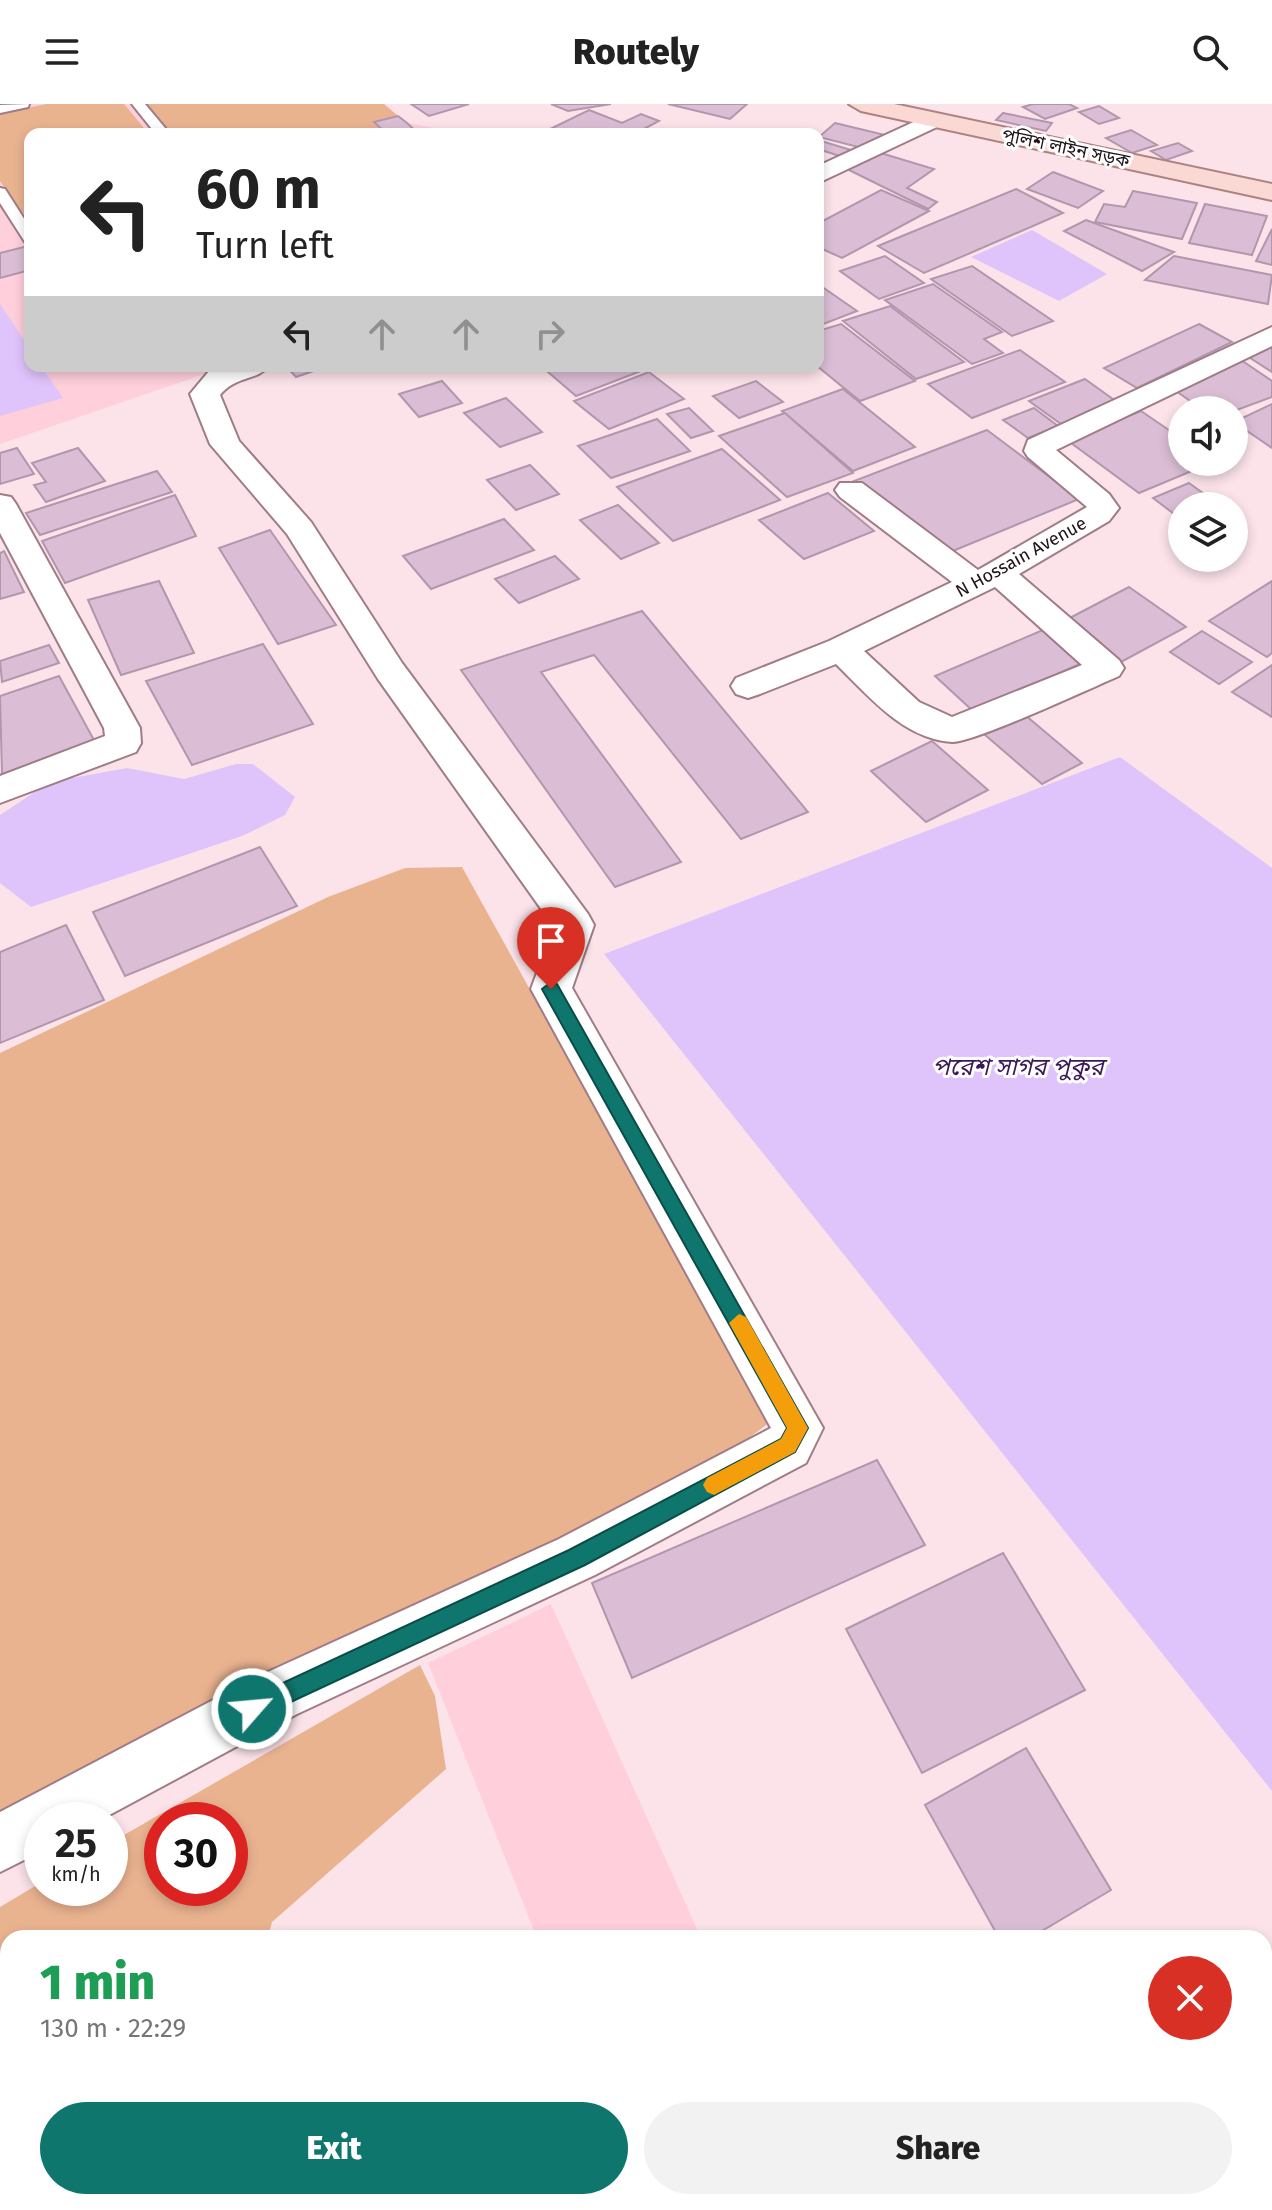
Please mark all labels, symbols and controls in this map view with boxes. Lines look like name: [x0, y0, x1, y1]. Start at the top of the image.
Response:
icon: menu: [40, 30, 84, 74]
text: Routely: [573, 30, 699, 74]
icon: search: [1188, 30, 1232, 74]
street label: পুলিশ লাইন সড়ক: [1000, 124, 1132, 172]
text: 60 m: [196, 156, 321, 223]
icon: left: [64, 160, 168, 264]
text: Turn left: [196, 224, 334, 268]
icon: left: [276, 312, 320, 356]
icon: ahead: [360, 312, 404, 356]
icon: ahead: [444, 312, 488, 356]
icon: right: [528, 312, 572, 356]
map controls: [1168, 396, 1248, 572]
button: sound: [1168, 396, 1248, 476]
button: layers: [1168, 492, 1248, 572]
street label: N Hossain Avenue: [952, 512, 1090, 602]
pin: [517, 907, 585, 989]
icon: arrive: [529, 919, 573, 963]
water label: পরেশ সাগর পুকুর: [933, 1053, 1108, 1081]
position arrow: [210, 1667, 294, 1751]
speed limit sign: 30: [144, 1802, 248, 1906]
text: 25: [55, 1820, 97, 1868]
text: km/h: [51, 1862, 101, 1886]
text: 1 min: [40, 1954, 155, 2012]
button: close: [1148, 1956, 1232, 2040]
text: 130 m · 22:29: [40, 2013, 186, 2044]
button: Exit: [40, 2102, 628, 2194]
button: Share: [644, 2102, 1232, 2194]

